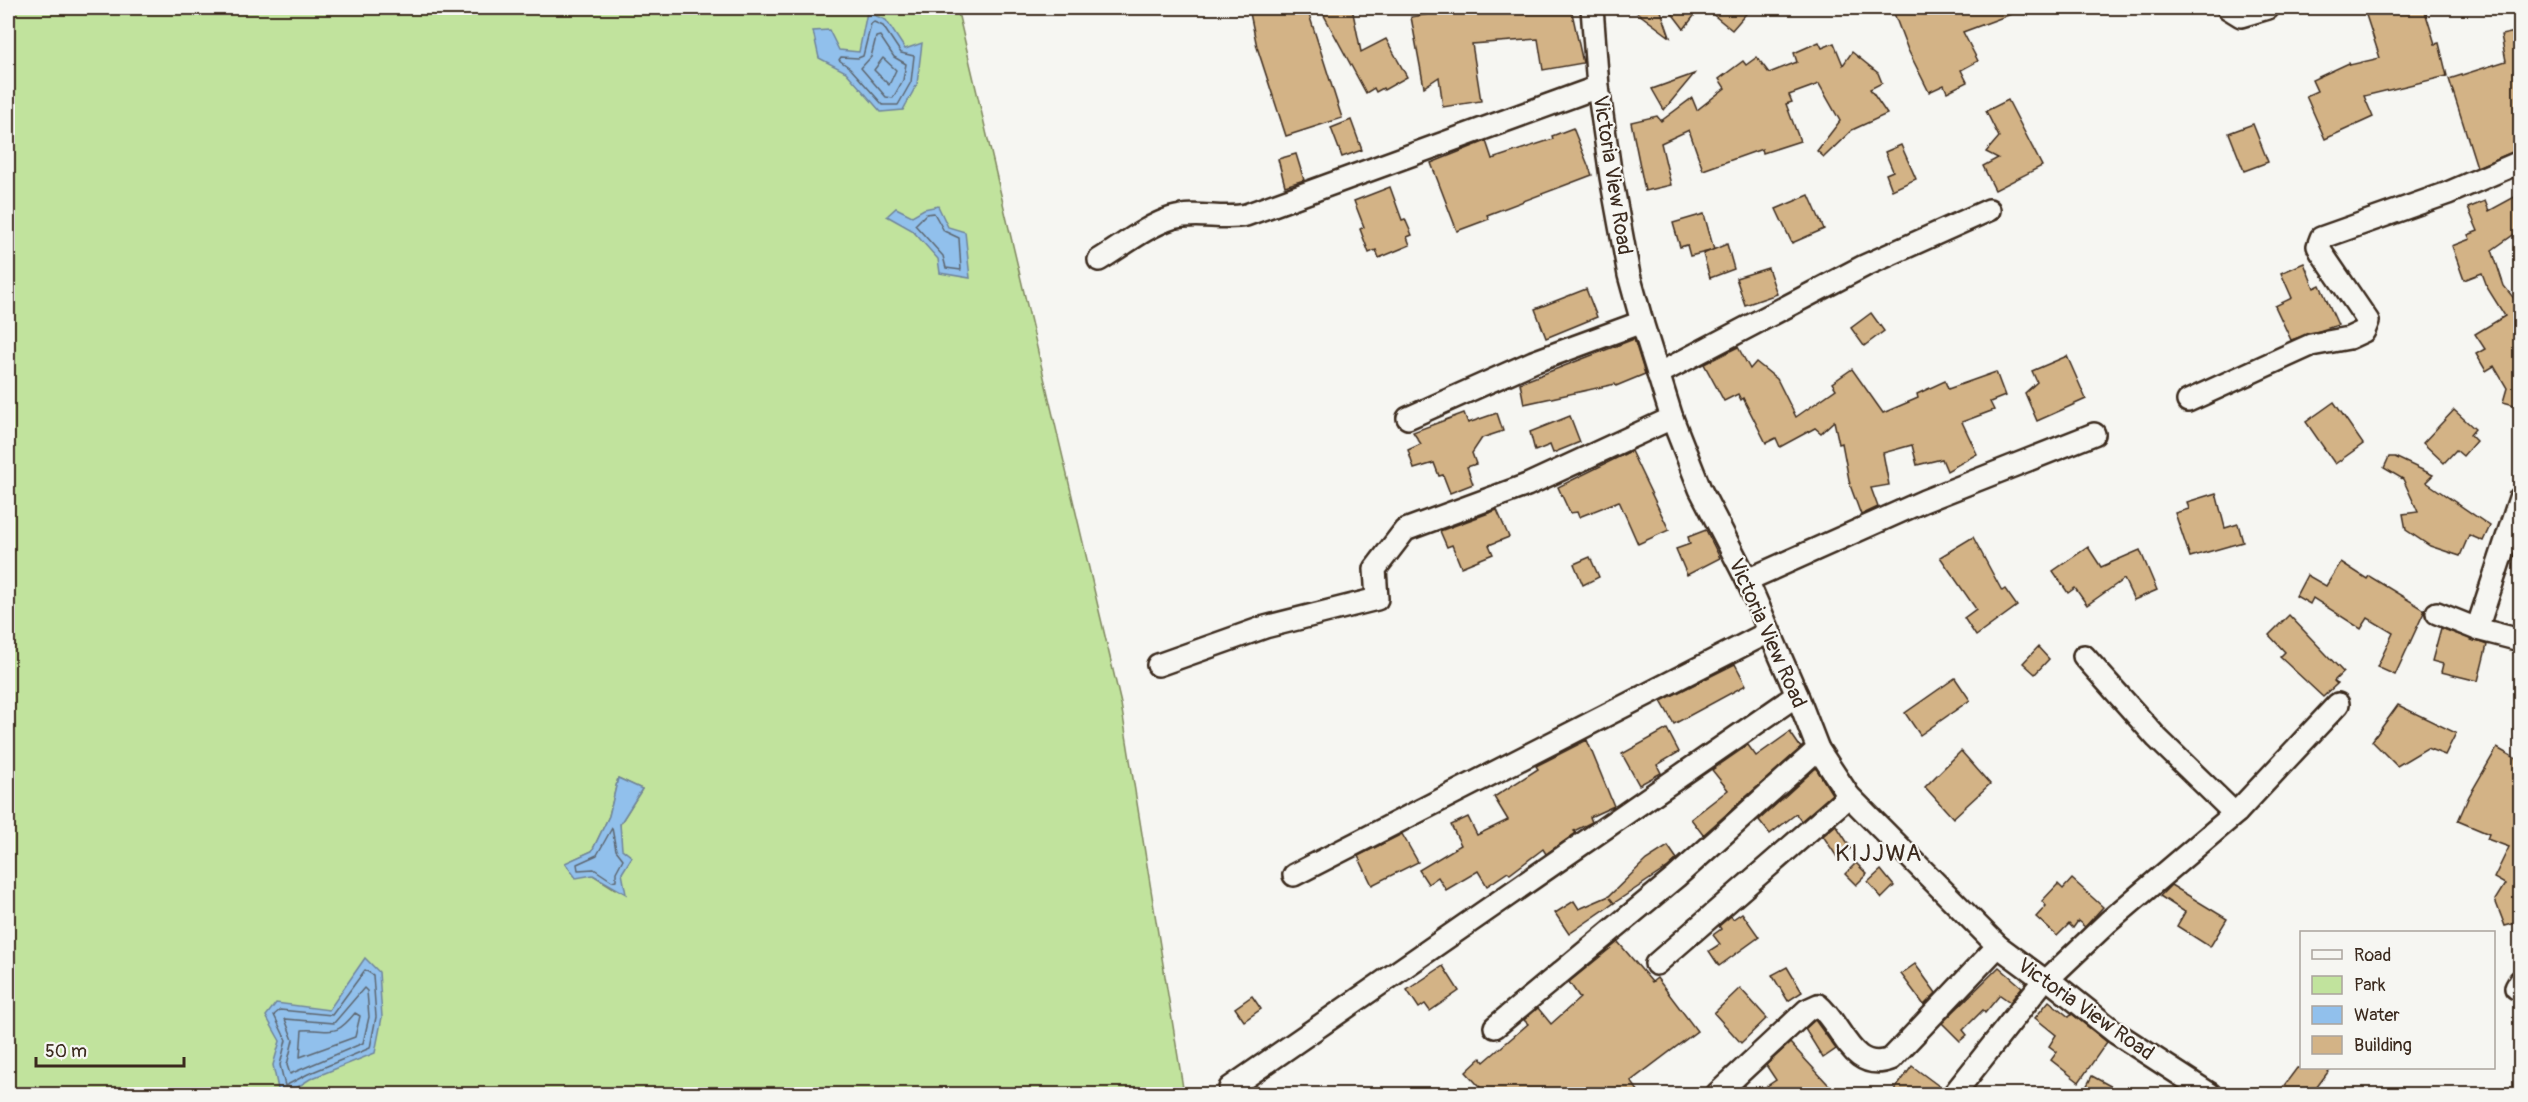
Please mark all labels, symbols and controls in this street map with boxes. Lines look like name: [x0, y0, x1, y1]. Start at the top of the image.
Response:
street label: Victoria View Road: [1587, 93, 1638, 257]
street label: Victoria View Road: [1722, 554, 1813, 712]
district label: KIJJWA: [1835, 839, 1923, 868]
legend: [2300, 931, 2495, 1069]
text: Road: [2354, 944, 2391, 967]
street label: Victoria View Road: [2012, 952, 2159, 1067]
text: Park: [2354, 974, 2386, 997]
text: Water: [2354, 1004, 2400, 1027]
scale bar: [36, 1030, 184, 1068]
text: Building: [2354, 1034, 2412, 1057]
text: 50 m: [45, 1040, 87, 1063]

